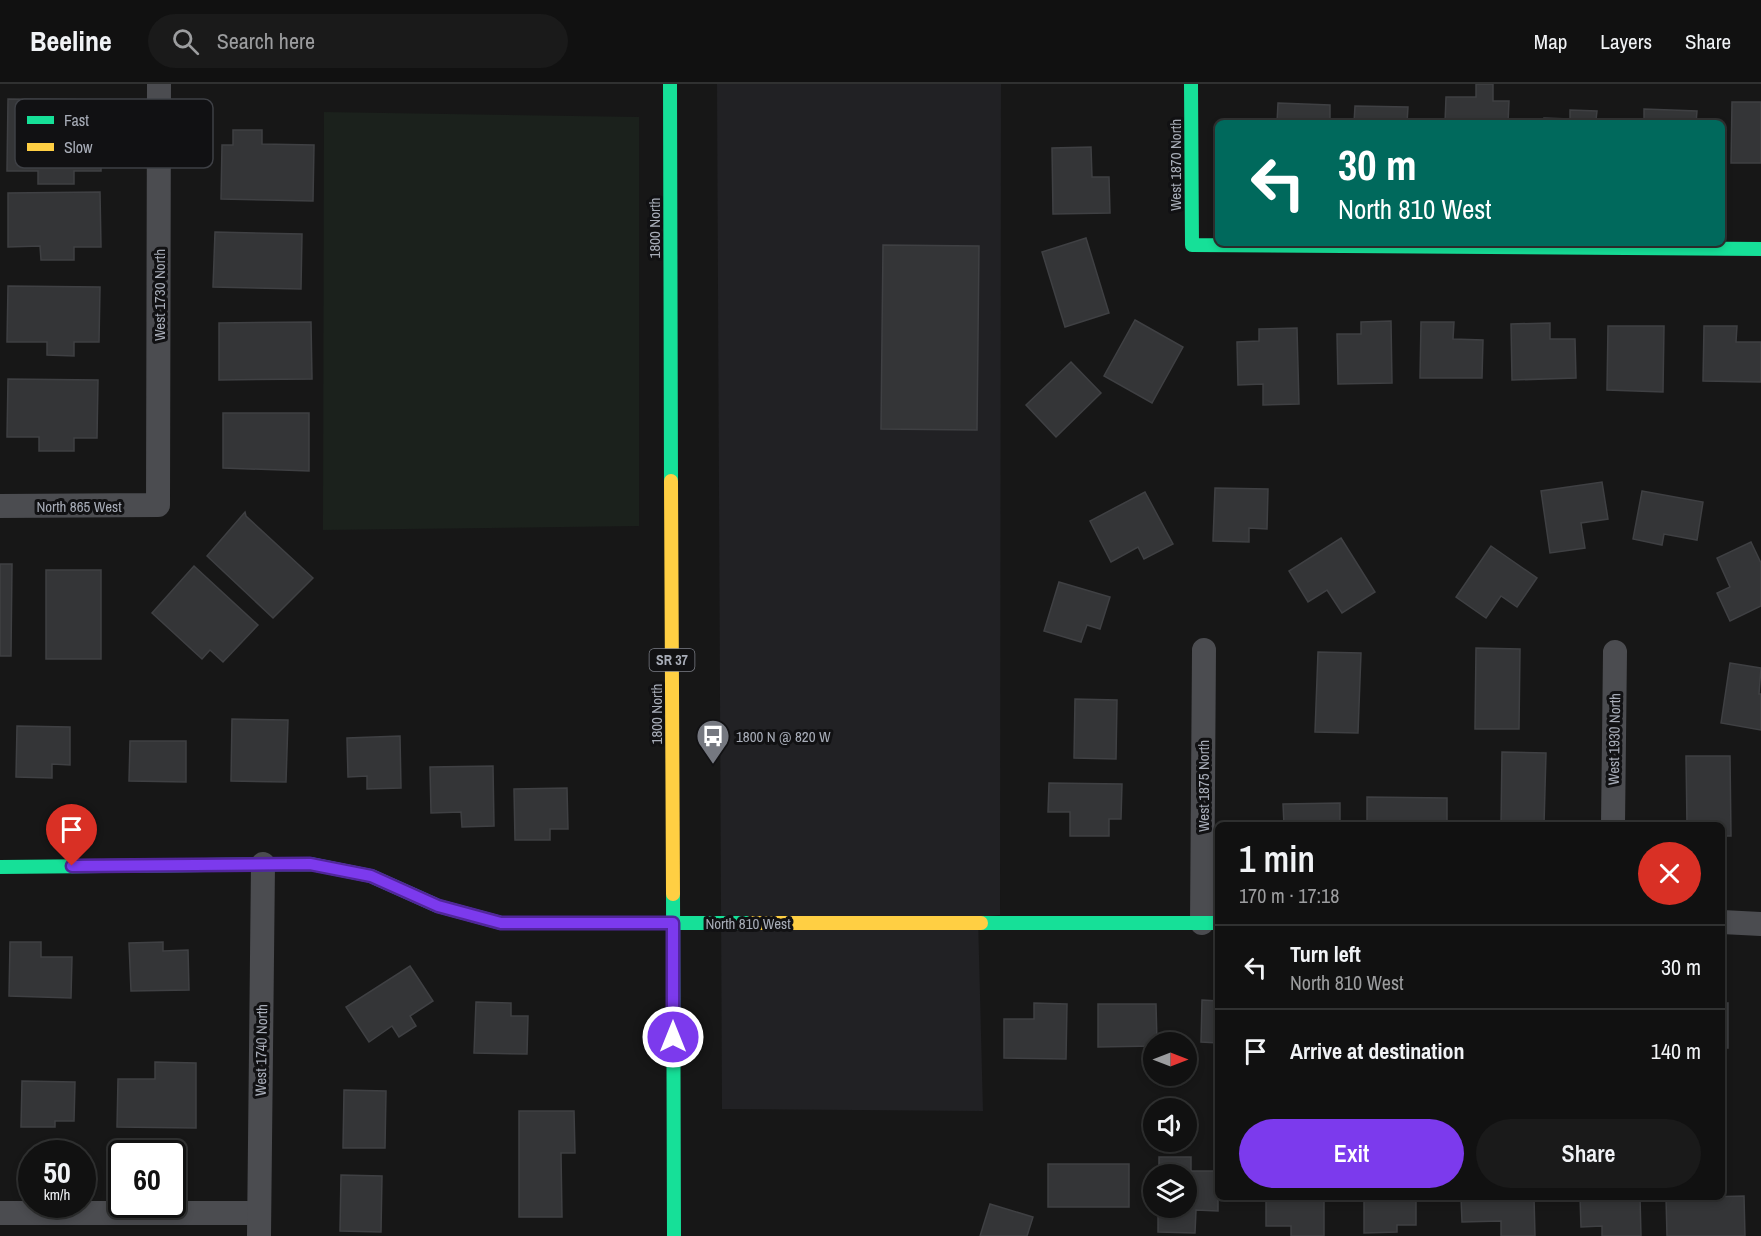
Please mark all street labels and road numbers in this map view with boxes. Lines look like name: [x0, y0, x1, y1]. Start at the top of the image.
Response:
street label: West 1870 North: [1165, 119, 1186, 211]
street label: 1800 North: [644, 198, 665, 258]
street label: West 1730 North: [149, 249, 170, 341]
street label: North 865 West: [36, 496, 122, 517]
road number: SR 37: [650, 649, 694, 671]
street label: 1800 North: [646, 684, 667, 744]
street label: West 1930 North: [1603, 693, 1625, 785]
street label: West 1875 North: [1193, 740, 1214, 832]
street label: North 810 West: [705, 913, 791, 934]
street label: West 1740 North: [250, 1004, 272, 1096]

